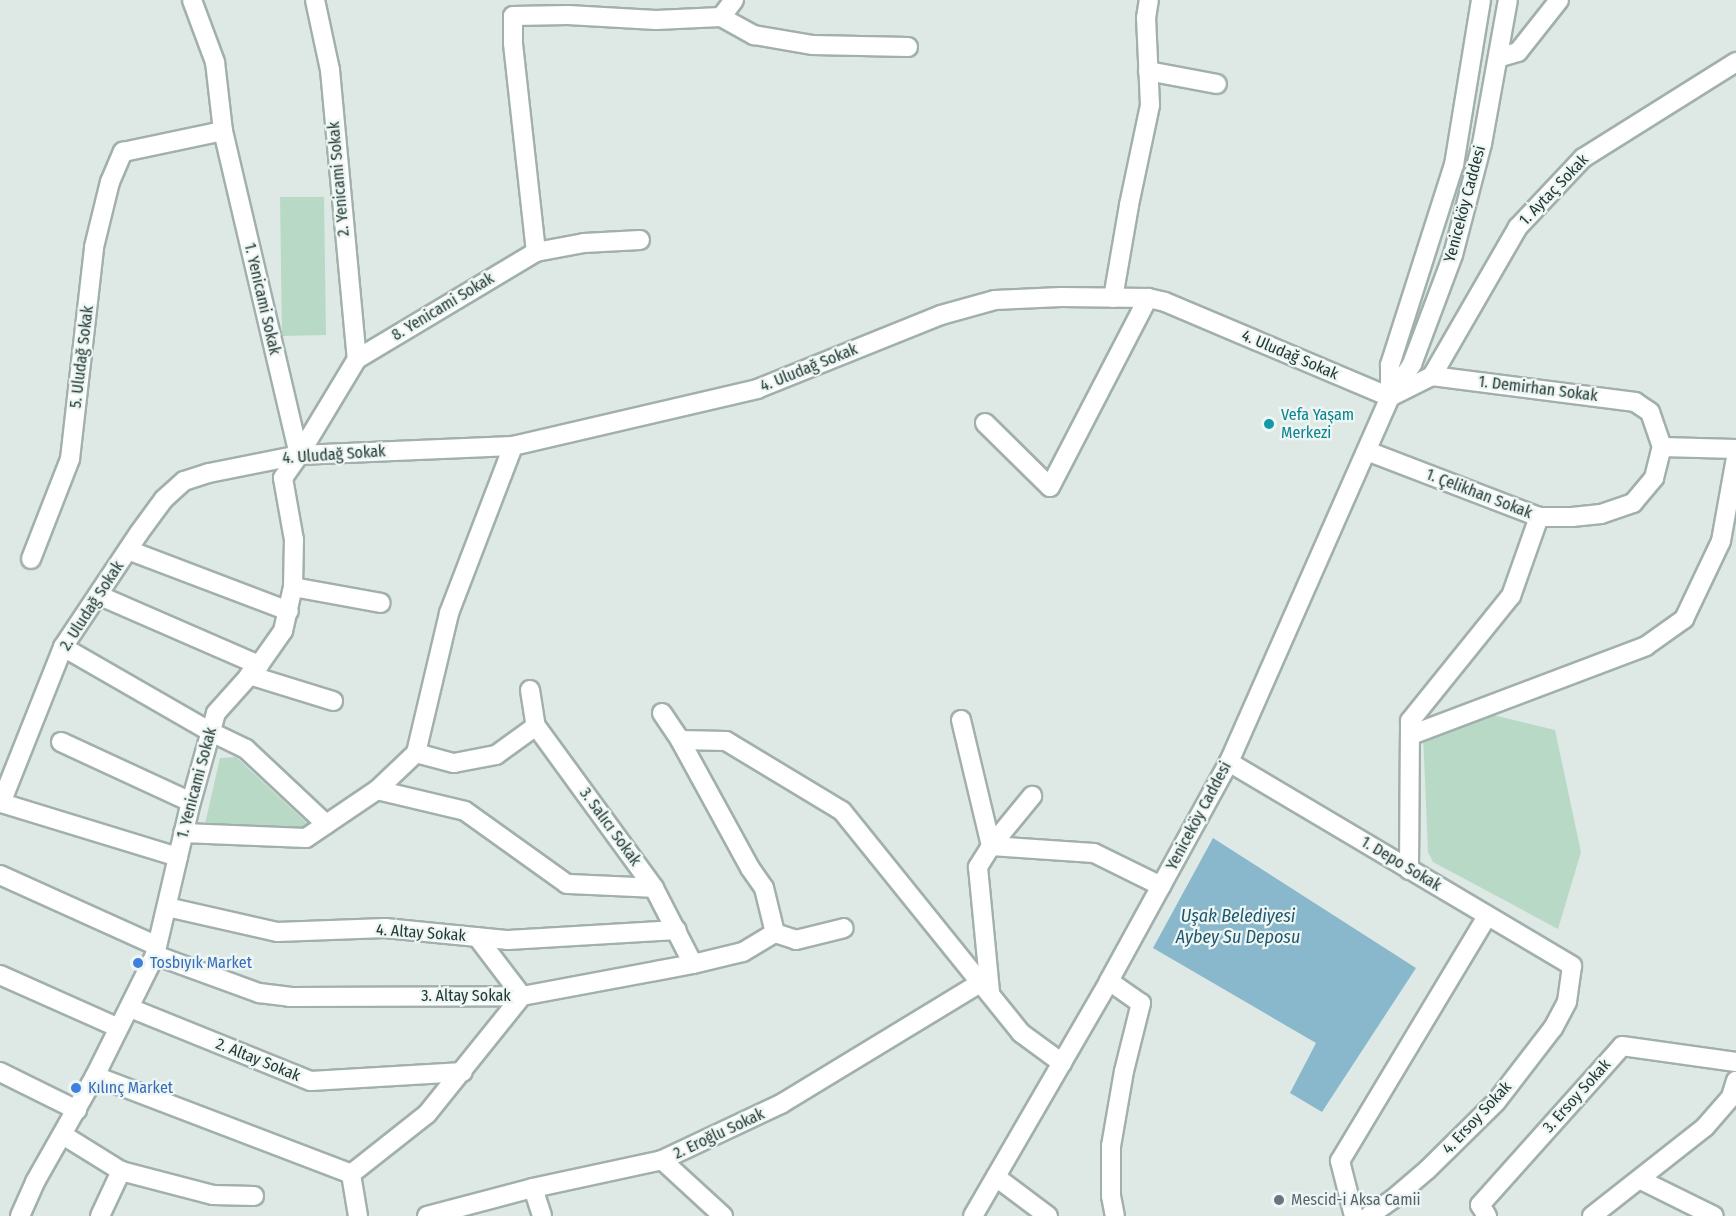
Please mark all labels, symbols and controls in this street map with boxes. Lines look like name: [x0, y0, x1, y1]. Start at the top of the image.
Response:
street label: 2. Yenicami Sokak: [324, 121, 354, 237]
street label: Yeniceköy Caddesi: [1440, 143, 1490, 265]
street label: 1. Aytaç Sokak: [1515, 150, 1593, 230]
street label: 1. Yenicami Sokak: [240, 241, 284, 357]
street label: 8. Yenicami Sokak: [388, 269, 498, 345]
street label: 5. Uludağ Sokak: [66, 305, 98, 409]
street label: 4. Uludağ Sokak: [1239, 326, 1341, 384]
street label: 4. Uludağ Sokak: [758, 340, 860, 396]
street label: 1. Demirhan Sokak: [1477, 372, 1599, 406]
place label: Vefa Yaşam Merkezi: [1281, 405, 1354, 443]
marker: Vefa Yaşam Merkezi: [1262, 417, 1276, 431]
street label: 4. Uludağ Sokak: [282, 442, 386, 468]
street label: 1. Çelikhan Sokak: [1423, 465, 1535, 523]
street label: 2. Uludağ Sokak: [56, 558, 128, 654]
street label: 1. Yenicami Sokak: [173, 725, 221, 841]
street label: Yeniceköy Caddesi: [1162, 758, 1236, 874]
street label: 3. Salıcı Sokak: [575, 784, 645, 870]
street label: 1. Depo Sokak: [1357, 833, 1445, 895]
water label: Uşak Belediyesi Aybey Su Deposu: [1176, 906, 1300, 948]
street label: 4. Altay Sokak: [375, 920, 467, 946]
place label: Tosbıyık Market: [150, 953, 252, 973]
marker: Tosbıyık Market: [131, 956, 145, 970]
street label: 3. Altay Sokak: [421, 986, 511, 1006]
street label: 2. Altay Sokak: [213, 1034, 303, 1086]
street label: 3. Ersoy Sokak: [1539, 1055, 1615, 1137]
place label: Kılınç Market: [88, 1078, 173, 1098]
street label: 4. Ersoy Sokak: [1438, 1078, 1516, 1158]
marker: Kılınç Market: [69, 1081, 83, 1095]
street label: 2. Eroğlu Sokak: [671, 1105, 767, 1163]
place label: Mescid-i Aksa Camii: [1291, 1190, 1421, 1210]
marker: Mescid-i Aksa Camii: [1272, 1193, 1286, 1207]

